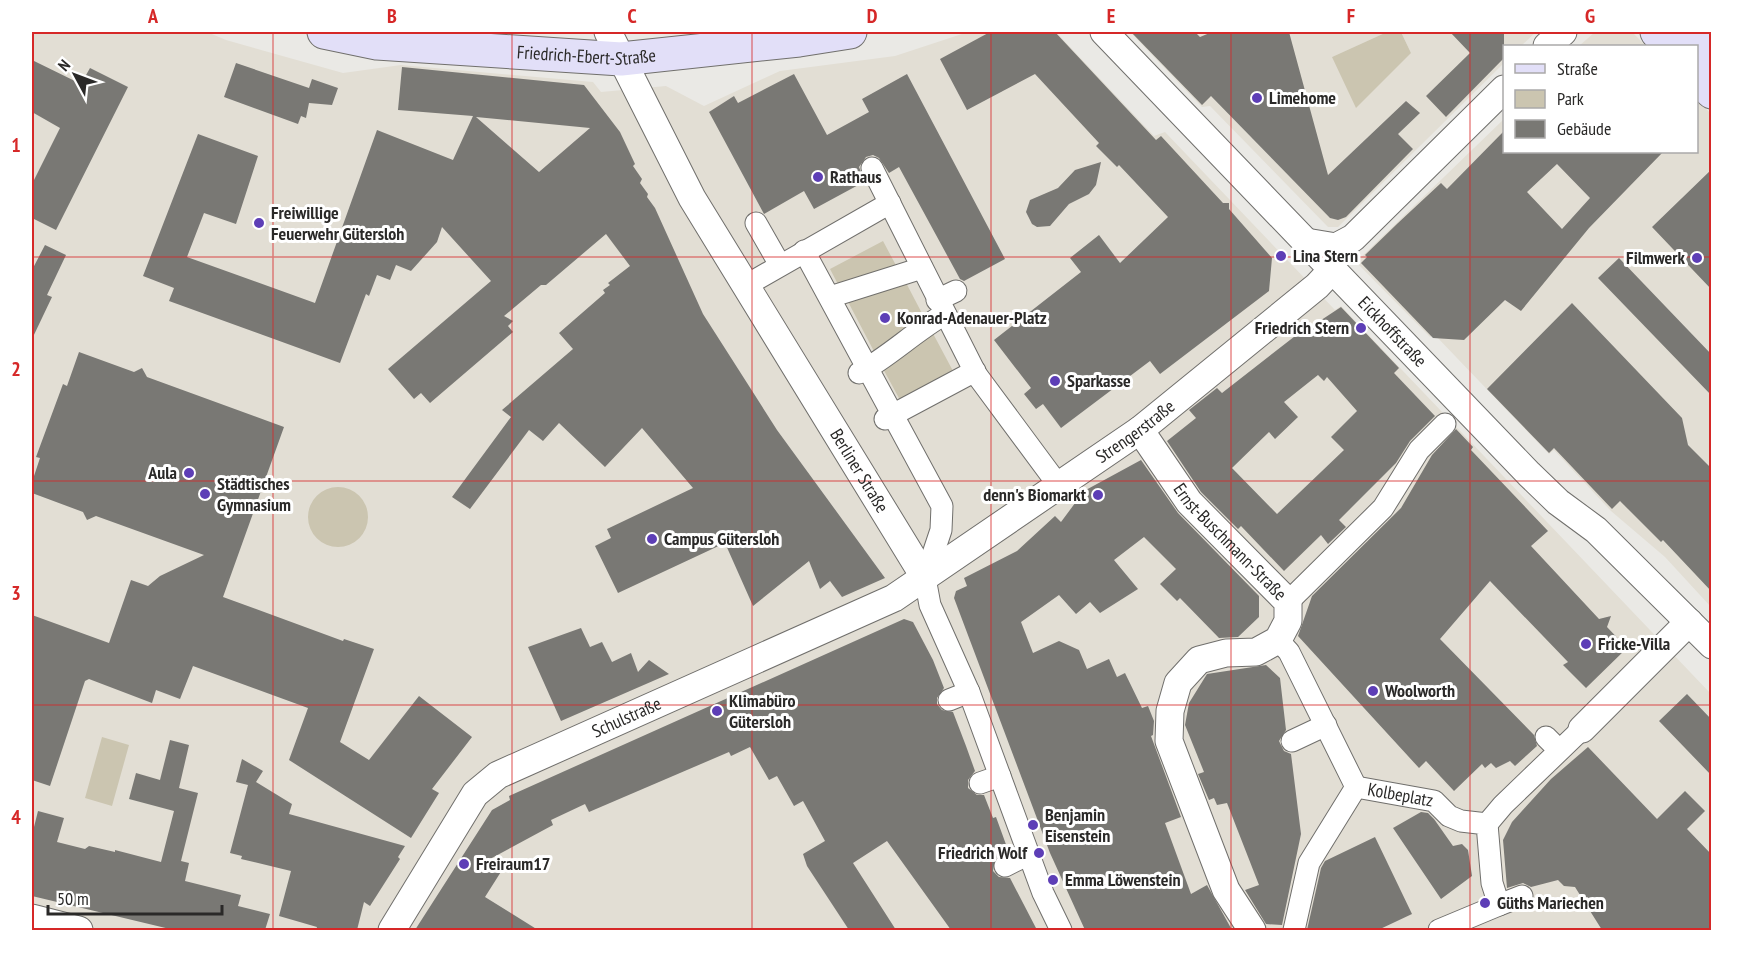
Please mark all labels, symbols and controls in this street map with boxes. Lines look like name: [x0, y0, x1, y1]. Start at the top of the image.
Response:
text: A: [147, 3, 159, 29]
text: B: [387, 3, 397, 29]
text: C: [627, 3, 637, 29]
text: D: [867, 3, 878, 29]
text: E: [1107, 3, 1115, 29]
text: F: [1347, 3, 1355, 29]
text: G: [1585, 3, 1595, 29]
street label: Friedrich-Ebert-Straße: [516, 40, 657, 70]
north arrow: [45, 45, 105, 105]
legend: [1503, 45, 1698, 153]
text: N: [53, 55, 74, 75]
text: Straße: [1557, 57, 1598, 80]
place label: Limehome: [1269, 86, 1336, 109]
text: Park: [1557, 87, 1584, 110]
marker: Limehome: [1250, 91, 1264, 105]
text: Gebäude: [1557, 117, 1611, 140]
text: 1: [11, 132, 21, 158]
place label: Rathaus: [830, 165, 882, 188]
marker: Rathaus: [811, 170, 825, 184]
place label: Freiwillige Feuerwehr Gütersloh: [271, 201, 404, 245]
marker: Freiwillige Feuerwehr Gütersloh: [252, 216, 266, 230]
place label: Lina Stern: [1293, 244, 1358, 267]
place label: Filmwerk: [1626, 246, 1686, 269]
marker: Lina Stern: [1274, 249, 1288, 263]
marker: Filmwerk: [1690, 251, 1704, 265]
street label: Eickhoffstraße: [1353, 291, 1432, 372]
place label: Konrad-Adenauer-Platz: [897, 306, 1047, 329]
marker: Konrad-Adenauer-Platz: [878, 311, 892, 325]
place label: Friedrich Stern: [1255, 316, 1349, 339]
marker: Friedrich Stern: [1354, 321, 1368, 335]
text: 2: [11, 356, 21, 382]
place label: Sparkasse: [1067, 369, 1131, 392]
marker: Sparkasse: [1048, 374, 1062, 388]
street label: Strengerstraße: [1091, 395, 1179, 468]
street label: Berliner Straße: [825, 424, 894, 517]
place label: Aula: [147, 461, 177, 484]
marker: Aula: [182, 466, 196, 480]
place label: Städtisches Gymnasium: [217, 472, 291, 516]
street label: Ernst-Buschmann-Straße: [1169, 479, 1292, 605]
place label: denn's Biomarkt: [983, 483, 1087, 506]
marker: Städtisches Gymnasium: [198, 487, 212, 501]
marker: denn's Biomarkt: [1091, 488, 1105, 502]
place label: Campus Gütersloh: [664, 527, 779, 550]
marker: Campus Gütersloh: [645, 532, 659, 546]
text: 3: [11, 580, 21, 606]
place label: Fricke-Villa: [1598, 632, 1670, 655]
marker: Fricke-Villa: [1579, 637, 1593, 651]
place label: Woolworth: [1384, 679, 1455, 702]
marker: Woolworth: [1366, 684, 1380, 698]
place label: Klimabüro Gütersloh: [729, 689, 795, 733]
street label: Schulstraße: [588, 692, 665, 743]
marker: Klimabüro Gütersloh: [710, 704, 724, 718]
street label: Kolbeplatz: [1366, 777, 1435, 812]
place label: Benjamin Eisenstein: [1045, 803, 1110, 847]
text: 4: [11, 804, 21, 830]
marker: Benjamin Eisenstein: [1026, 818, 1040, 832]
place label: Friedrich Wolf: [938, 841, 1028, 864]
marker: Friedrich Wolf: [1032, 846, 1046, 860]
place label: Freiraum17: [476, 852, 550, 875]
marker: Freiraum17: [457, 857, 471, 871]
place label: Emma Löwenstein: [1065, 868, 1181, 891]
marker: Emma Löwenstein: [1046, 873, 1060, 887]
scale bar: [48, 878, 222, 916]
text: 50 m: [57, 887, 89, 910]
place label: Güths Mariechen: [1497, 891, 1604, 914]
marker: Güths Mariechen: [1478, 896, 1492, 910]

